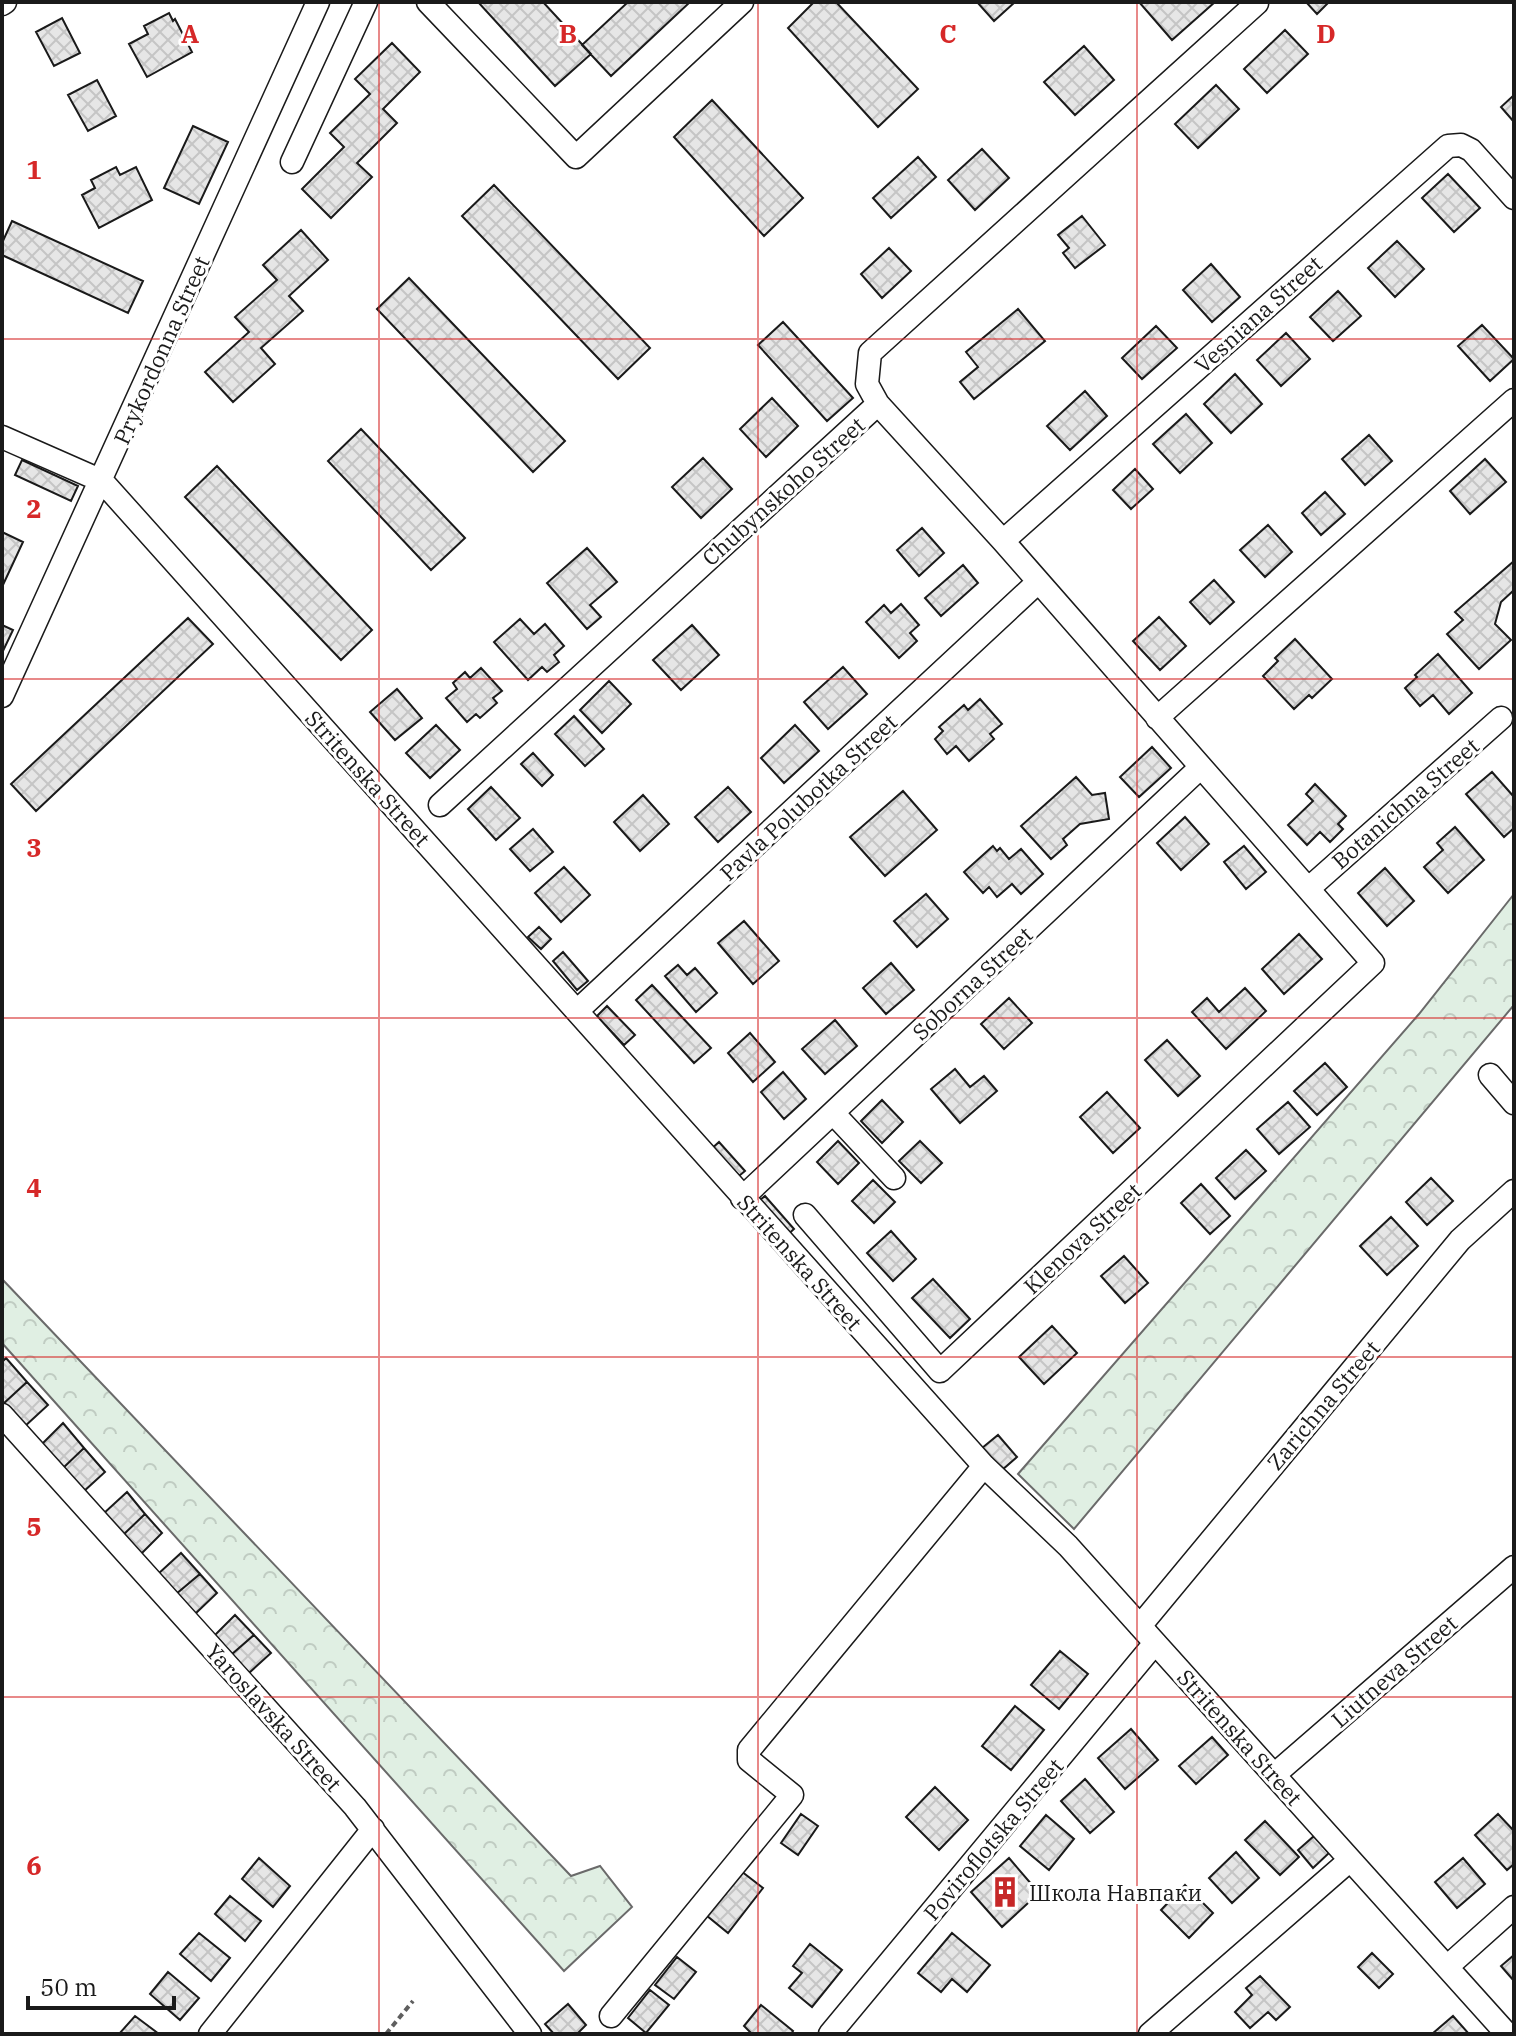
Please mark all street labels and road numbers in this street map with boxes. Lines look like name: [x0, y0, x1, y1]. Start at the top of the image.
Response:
street label: Vesniana Street: [1188, 249, 1328, 379]
street label: Prykordonna Street: [106, 251, 216, 449]
street label: Chubynskoho Street: [696, 410, 871, 572]
street label: Stritenska Street: [299, 704, 437, 852]
street label: Pavla Polubotka Street: [713, 707, 903, 887]
street label: Botanichna Street: [1325, 731, 1485, 875]
street label: Soborna Street: [906, 920, 1038, 1046]
street label: Klenova Street: [1017, 1176, 1147, 1300]
street label: Stritenska Street: [731, 1188, 869, 1336]
street label: Zarichna Street: [1260, 1334, 1386, 1476]
street label: Liutneva Street: [1325, 1608, 1463, 1734]
street label: Yaroslavska Street: [200, 1637, 348, 1797]
street label: Stritenska Street: [1171, 1663, 1309, 1811]
street label: Poviroflotska Street: [917, 1752, 1069, 1926]

